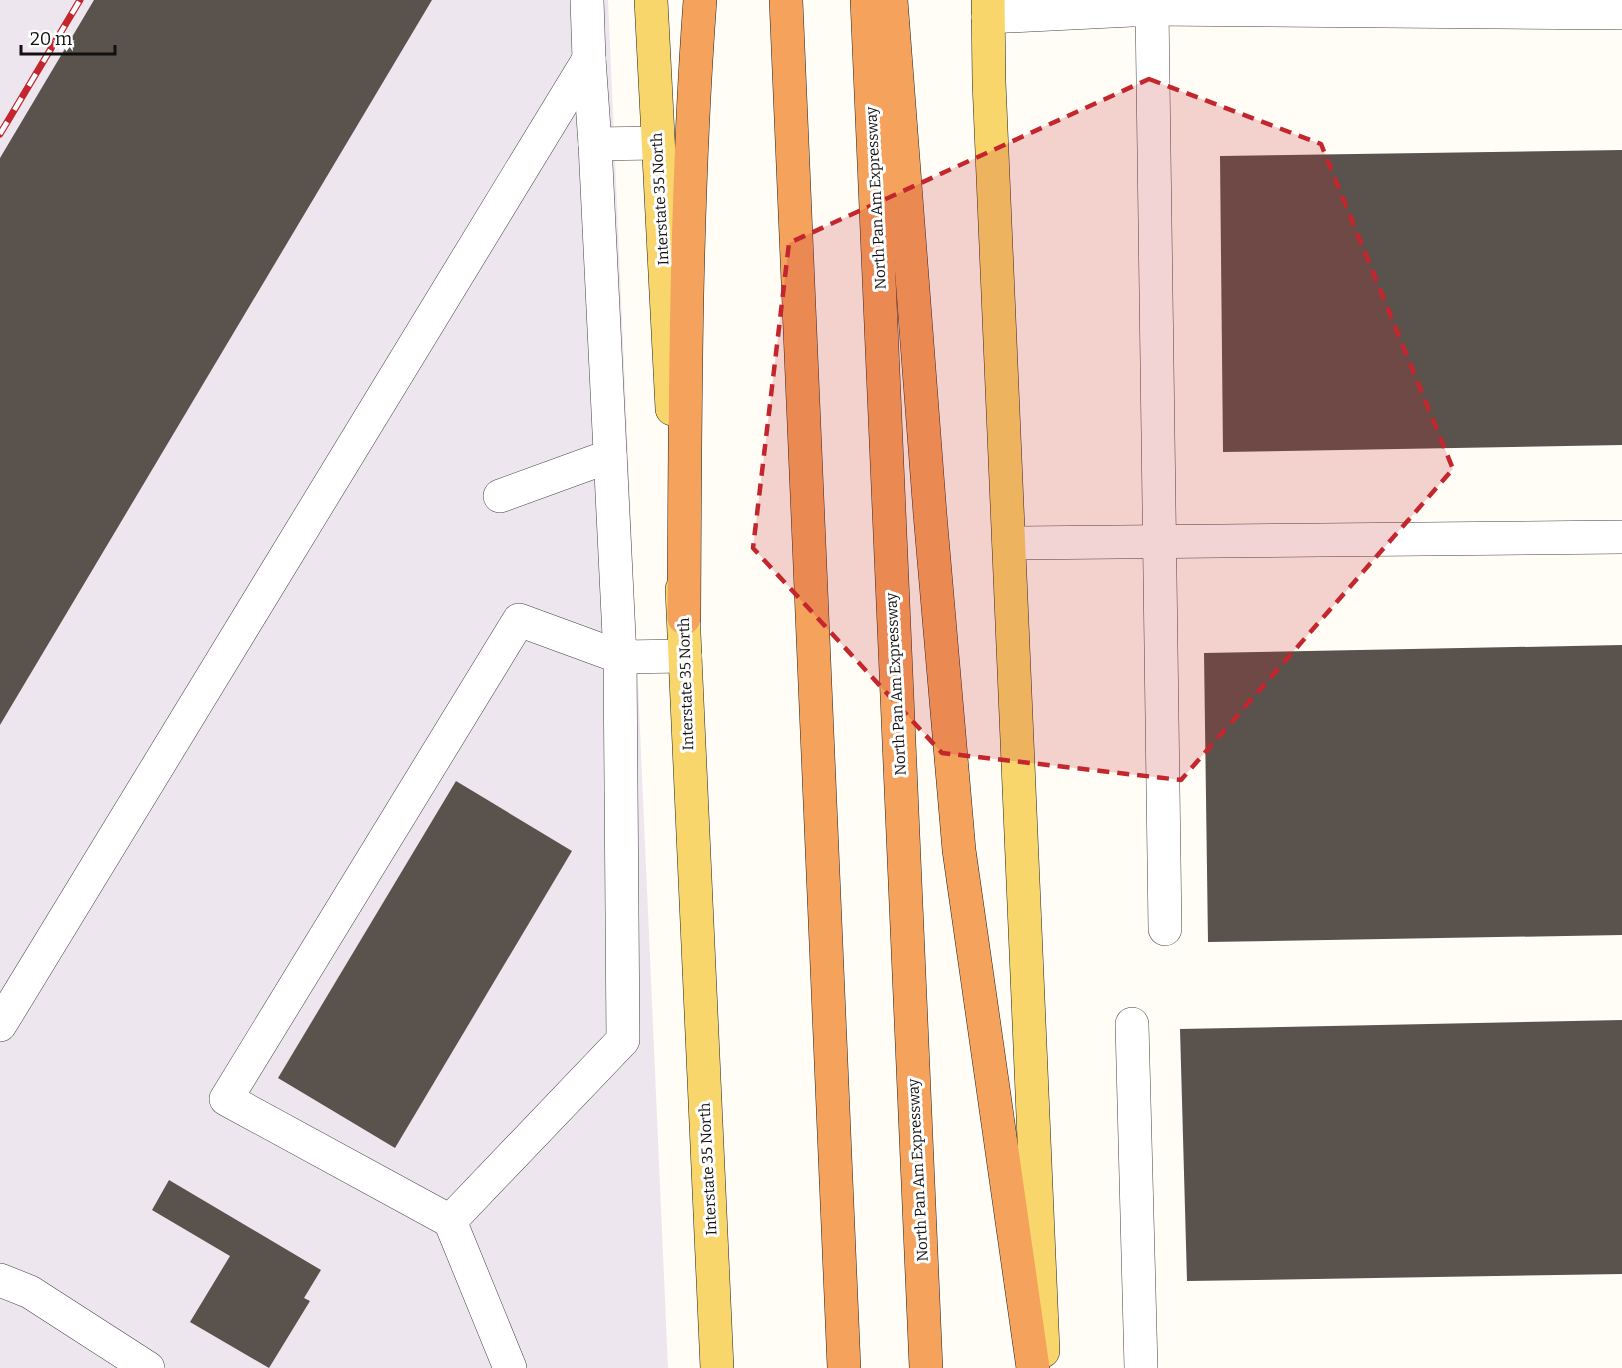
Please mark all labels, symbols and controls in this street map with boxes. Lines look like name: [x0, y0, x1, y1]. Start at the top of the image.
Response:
scale bar: [21, 18, 116, 56]
text: 20 m: [30, 28, 72, 50]
street label: North Pan Am Expressway: [862, 106, 890, 290]
street label: Interstate 35 North: [648, 132, 672, 266]
street label: North Pan Am Expressway: [882, 592, 910, 776]
street label: Interstate 35 North: [675, 617, 697, 751]
street label: North Pan Am Expressway: [904, 1078, 932, 1262]
street label: Interstate 35 North: [696, 1102, 720, 1236]

